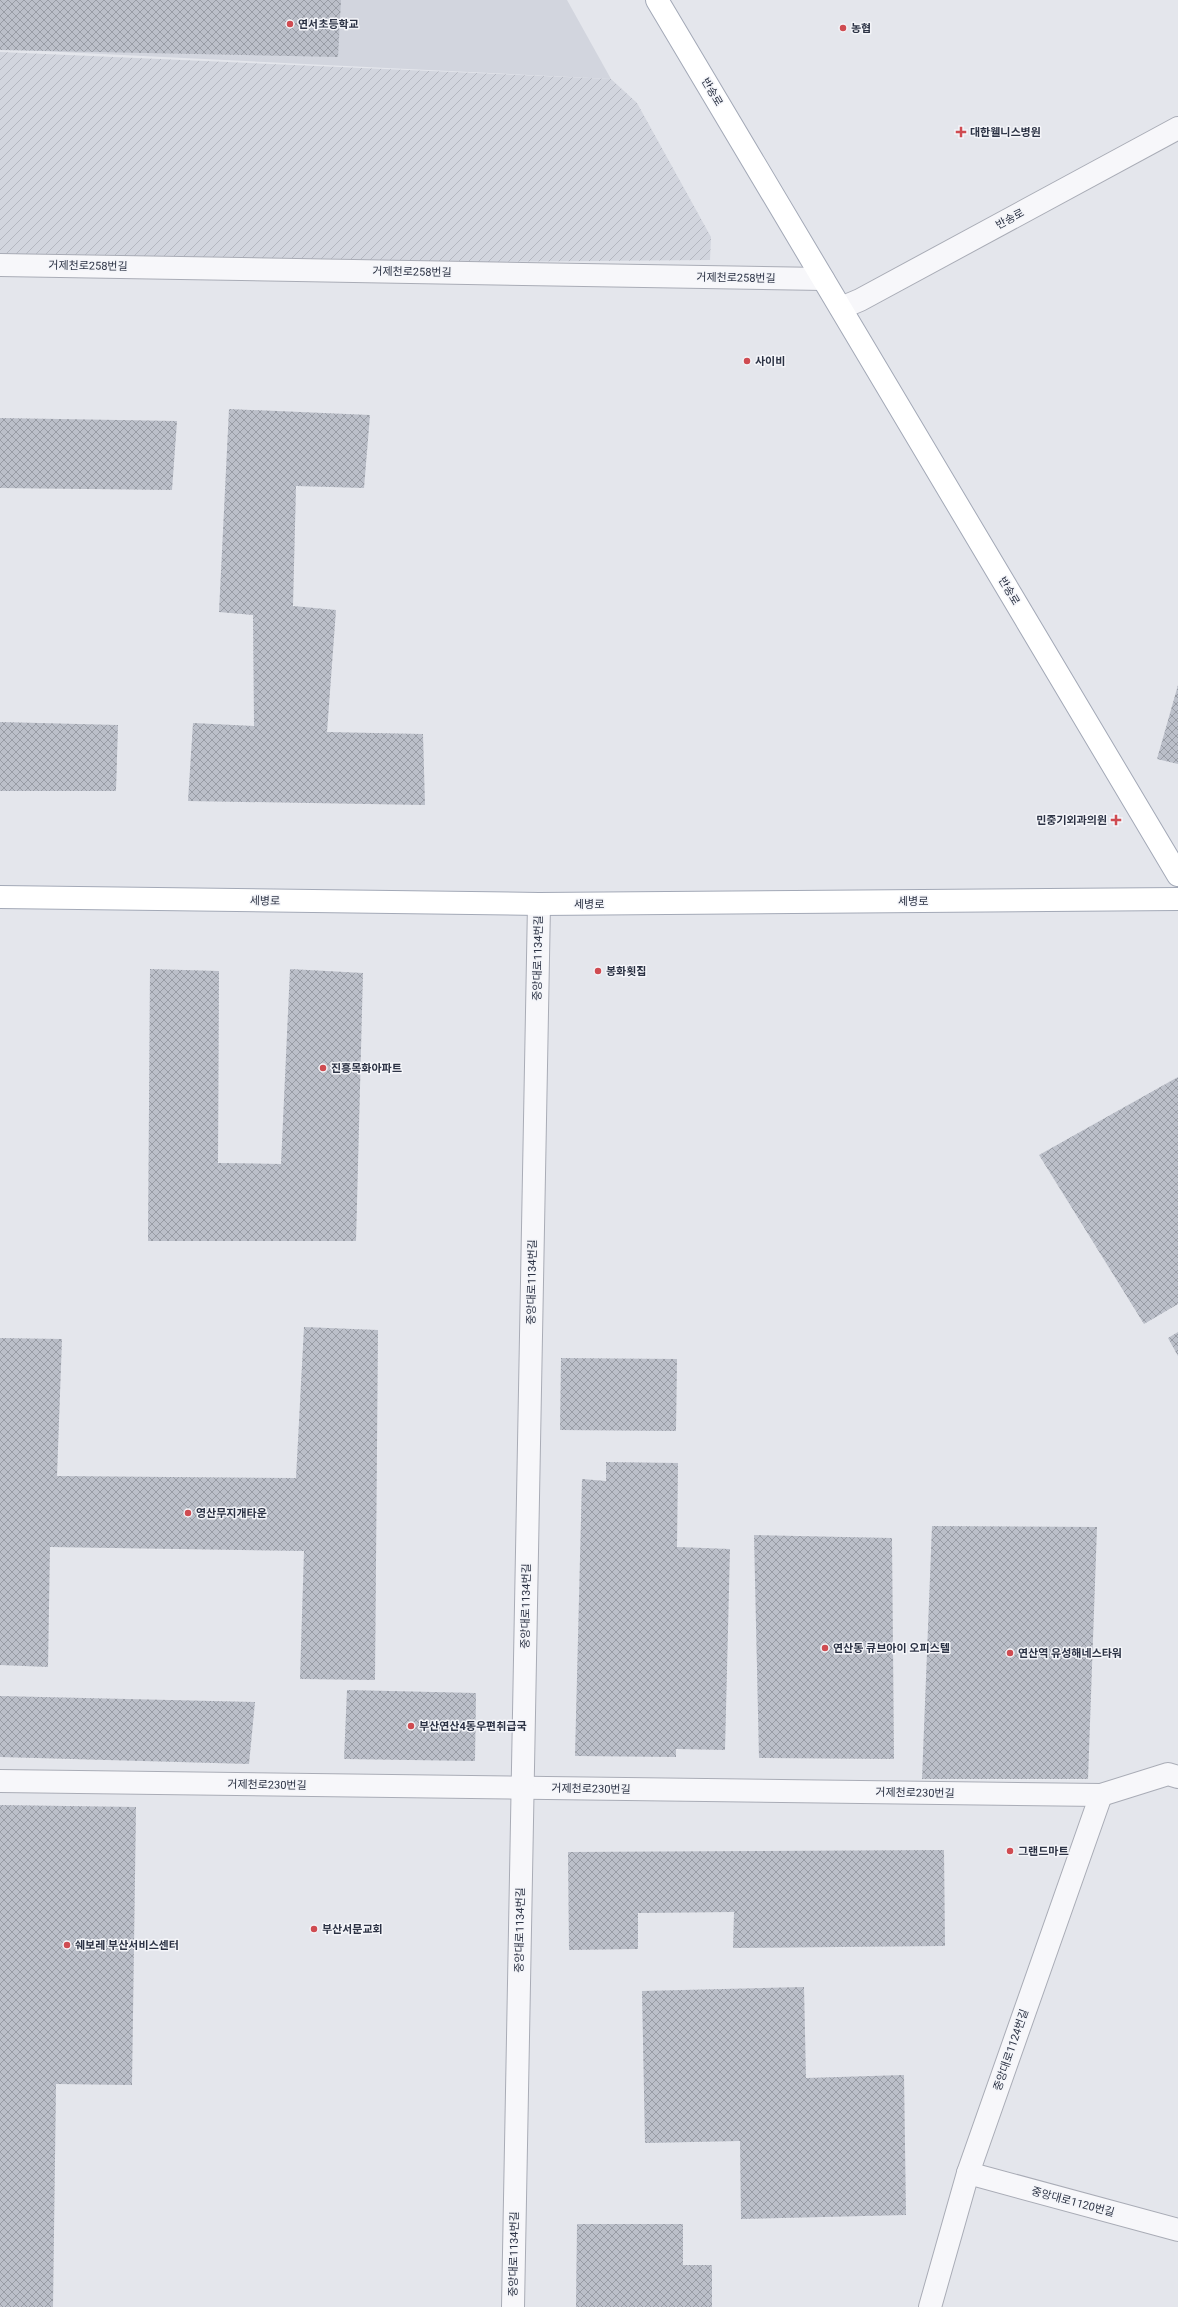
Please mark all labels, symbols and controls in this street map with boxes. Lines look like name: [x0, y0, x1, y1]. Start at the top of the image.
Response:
place label: 연서초등학교: [298, 18, 359, 31]
marker: 연서초등학교: [285, 19, 295, 29]
place label: 농협: [851, 22, 871, 35]
marker: 농협: [838, 23, 848, 33]
street label: 반송로: [699, 76, 725, 108]
marker: 대한웰니스병원: [955, 126, 967, 138]
place label: 대한웰니스병원: [970, 126, 1041, 139]
street label: 반송로: [994, 206, 1026, 232]
street label: 거제천로258번길: [48, 259, 128, 273]
street label: 거제천로258번길: [372, 265, 452, 279]
street label: 거제천로258번길: [696, 271, 776, 285]
place label: 사이비: [755, 355, 785, 368]
marker: 사이비: [742, 356, 752, 366]
street label: 반송로: [996, 575, 1022, 607]
place label: 민중기외과의원: [1036, 814, 1107, 827]
marker: 민중기외과의원: [1110, 814, 1122, 826]
street label: 세병로: [250, 894, 280, 908]
street label: 세병로: [898, 895, 928, 908]
street label: 세병로: [574, 898, 604, 911]
street label: 중앙대로1134번길: [531, 915, 545, 1001]
place label: 봉화횟집: [606, 965, 646, 978]
marker: 봉화횟집: [593, 966, 603, 976]
place label: 진흥목화아파트: [331, 1062, 402, 1075]
marker: 진흥목화아파트: [318, 1063, 328, 1073]
street label: 중앙대로1134번길: [525, 1239, 539, 1325]
place label: 영산무지개타운: [196, 1507, 267, 1520]
marker: 영산무지개타운: [183, 1508, 193, 1518]
street label: 중앙대로1134번길: [519, 1563, 533, 1649]
place label: 연산동 큐브아이 오피스텔: [833, 1642, 950, 1655]
marker: 연산동 큐브아이 오피스텔: [820, 1643, 830, 1653]
place label: 연산역 유성해네스타워: [1018, 1647, 1122, 1660]
marker: 연산역 유성해네스타워: [1005, 1648, 1015, 1658]
place label: 부산연산4동우편취급국: [419, 1720, 527, 1733]
marker: 부산연산4동우편취급국: [406, 1721, 416, 1731]
street label: 거제천로230번길: [227, 1778, 307, 1792]
street label: 거제천로230번길: [551, 1782, 631, 1796]
street label: 거제천로230번길: [875, 1786, 955, 1800]
place label: 그랜드마트: [1018, 1845, 1069, 1858]
marker: 그랜드마트: [1005, 1846, 1015, 1856]
street label: 중앙대로1134번길: [513, 1887, 527, 1973]
place label: 부산서문교회: [322, 1923, 383, 1936]
marker: 부산서문교회: [309, 1924, 319, 1934]
place label: 쉐보레 부산서비스센터: [75, 1939, 179, 1952]
marker: 쉐보레 부산서비스센터: [62, 1940, 72, 1950]
street label: 중앙대로1124번길: [991, 2007, 1031, 2093]
street label: 중앙대로1120번길: [1030, 2185, 1116, 2219]
street label: 중앙대로1134번길: [507, 2211, 521, 2297]

